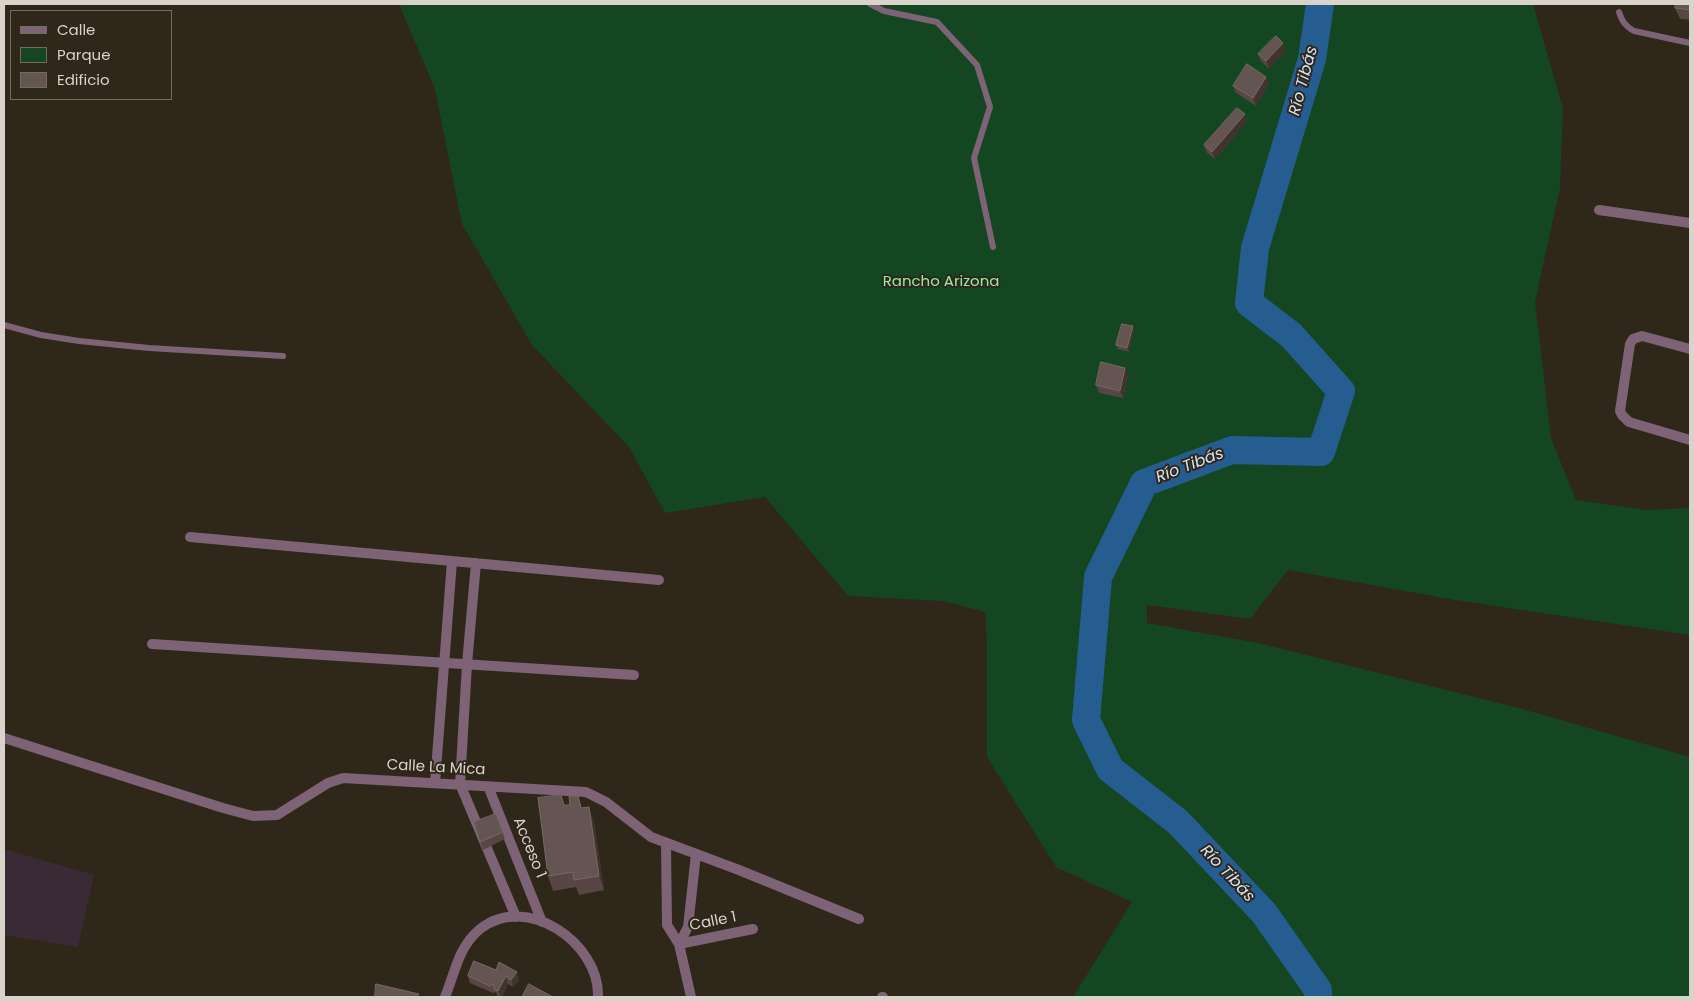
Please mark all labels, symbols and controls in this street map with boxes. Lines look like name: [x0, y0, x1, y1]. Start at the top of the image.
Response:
legend: [10, 10, 172, 100]
text: Calle: [57, 19, 95, 40]
text: Parque: [57, 44, 110, 65]
water label: Río Tibás: [1286, 44, 1322, 118]
text: Edificio: [57, 69, 110, 90]
park label: Rancho Arizona: [883, 273, 999, 291]
water label: Río Tibás: [1153, 444, 1227, 488]
street label: Calle La Mica: [386, 756, 486, 780]
street label: Acceso 1: [509, 815, 549, 881]
water label: Río Tibás: [1196, 841, 1258, 907]
street label: Calle 1: [688, 909, 738, 935]

